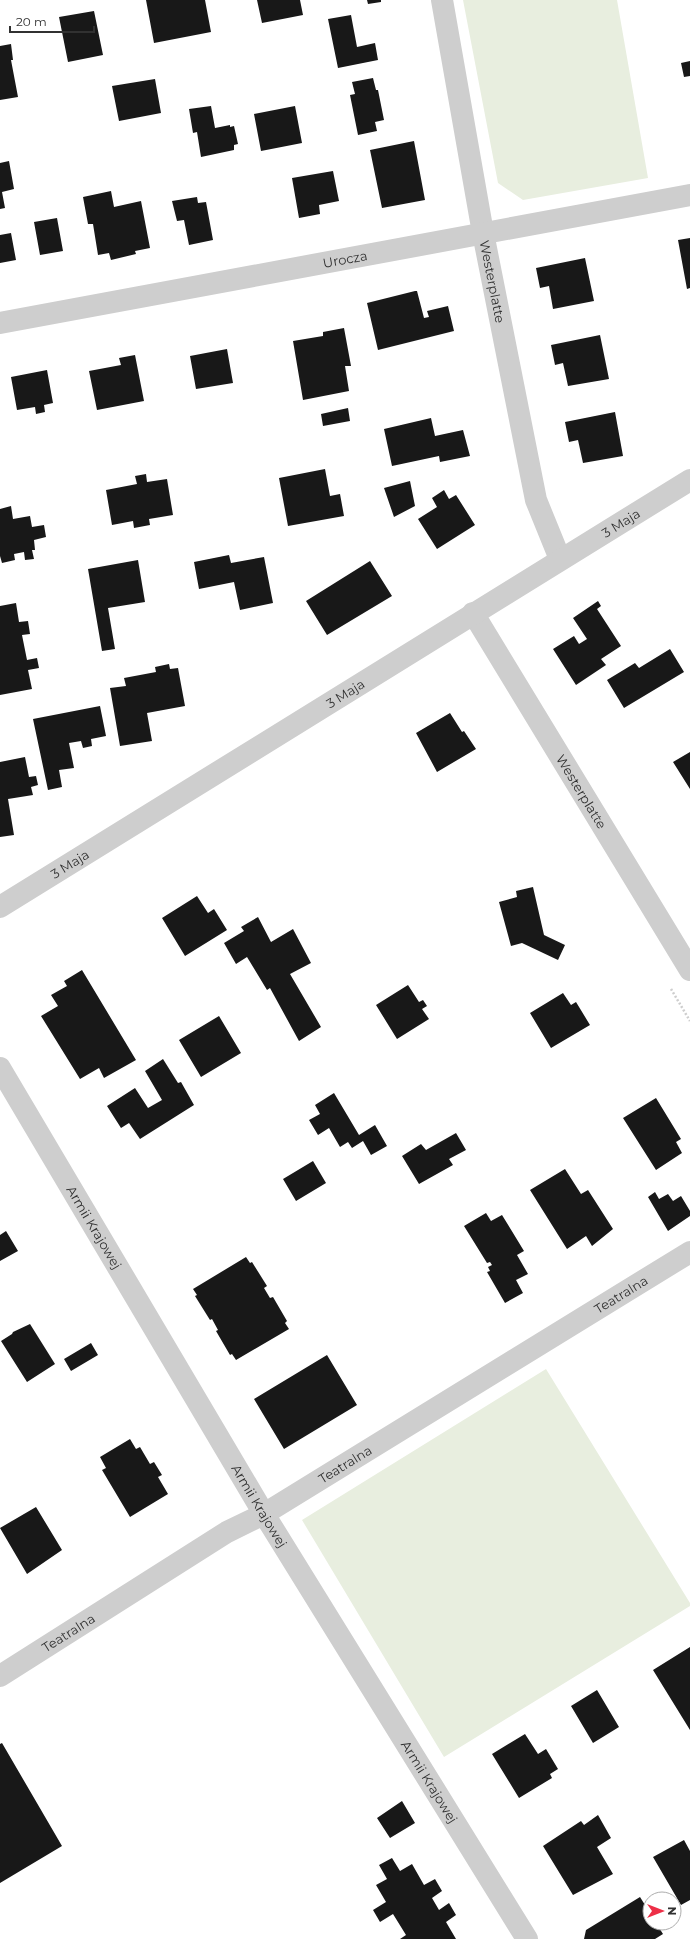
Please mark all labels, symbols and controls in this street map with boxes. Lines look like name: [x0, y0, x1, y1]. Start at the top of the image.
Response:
scale bar: [10, 8, 94, 34]
text: 20 m: [16, 14, 47, 29]
street label: Westerplatte: [477, 239, 509, 324]
street label: Urocza: [321, 247, 369, 271]
street label: 3 Maja: [599, 505, 643, 541]
street label: 3 Maja: [323, 675, 367, 711]
street label: Westerplatte: [553, 752, 610, 832]
street label: 3 Maja: [48, 846, 92, 882]
street label: Armii Krajowej: [63, 1183, 125, 1272]
street label: Teatralna: [591, 1272, 651, 1317]
street label: Teatralna: [315, 1442, 375, 1487]
street label: Armii Krajowej: [228, 1461, 291, 1550]
street label: Teatralna: [39, 1610, 98, 1655]
street label: Armii Krajowej: [398, 1737, 461, 1826]
north arrow: [642, 1891, 682, 1931]
text: N: [665, 1907, 679, 1915]

